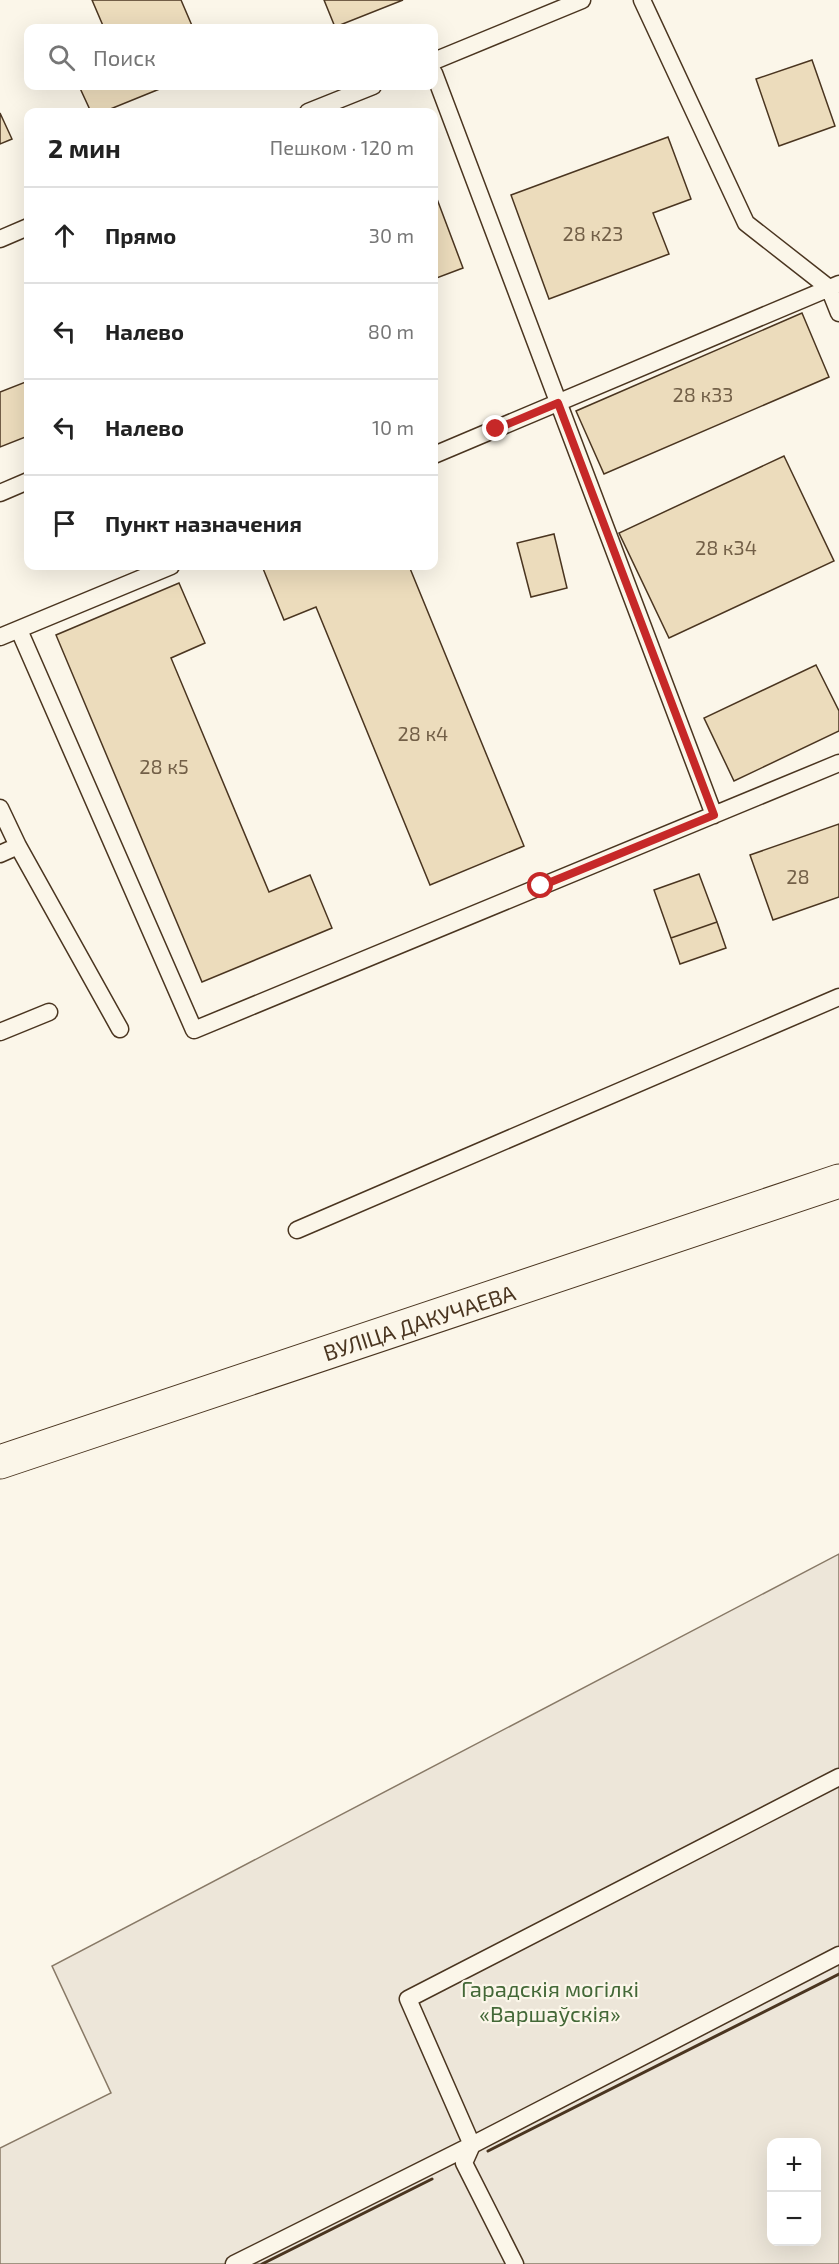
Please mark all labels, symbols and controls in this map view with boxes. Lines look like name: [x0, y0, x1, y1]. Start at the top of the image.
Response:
search box: [24, 24, 438, 90]
icon: search: [45, 41, 78, 74]
text: Поиск: [93, 44, 156, 70]
text: 2 мин: [48, 132, 121, 163]
text: Пешком · 120 m: [270, 135, 414, 159]
icon: ahead: [48, 219, 81, 252]
house number: 28 к23: [563, 221, 623, 245]
text: Прямо: [105, 222, 176, 248]
text: 30 m: [369, 223, 414, 247]
icon: left: [48, 315, 81, 348]
text: Налево: [105, 318, 184, 344]
text: 80 m: [368, 319, 414, 343]
house number: 28 к33: [673, 382, 733, 406]
icon: left: [48, 411, 81, 444]
text: Налево: [105, 414, 184, 440]
text: 10 m: [372, 415, 414, 439]
route end: [482, 415, 508, 441]
icon: arrive: [48, 507, 81, 540]
text: Пункт назначения: [105, 510, 302, 536]
house number: 28 к34: [695, 535, 757, 559]
house number: 28 к4: [398, 721, 448, 745]
house number: 28 к5: [139, 754, 189, 778]
house number: 28: [786, 864, 810, 888]
route start: [527, 872, 553, 898]
street label: ВУЛІЦА ДАКУЧАЕВА: [320, 1279, 519, 1365]
park label: Гарадскія могілкі «Варшаўскія»: [461, 1975, 639, 2027]
map controls: [767, 2138, 821, 2246]
button: +: [767, 2138, 821, 2192]
button: −: [767, 2192, 821, 2246]

